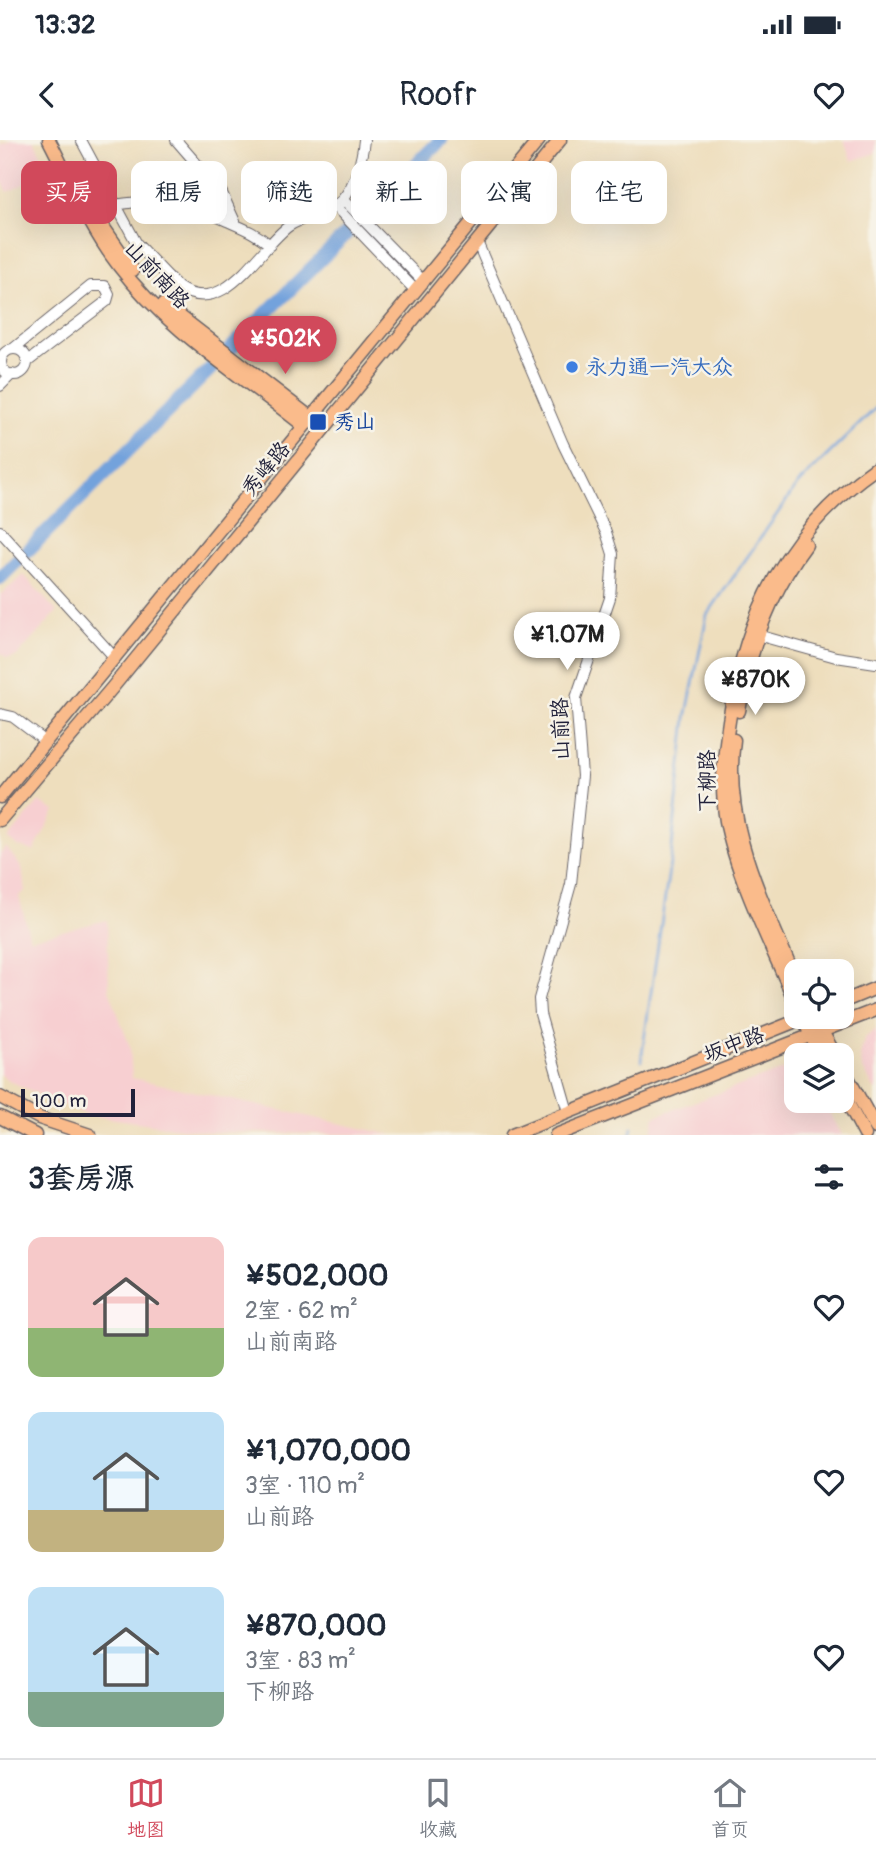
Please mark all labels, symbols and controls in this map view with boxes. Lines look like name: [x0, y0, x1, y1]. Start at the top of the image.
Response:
text: 13:32: [35, 9, 96, 41]
text: Roofr: [399, 75, 477, 115]
icon: back: [28, 76, 66, 114]
icon: heart: [810, 76, 848, 114]
chip: 买房: [21, 161, 117, 224]
chip: 租房: [131, 161, 227, 224]
chip: 筛选: [241, 161, 337, 224]
chip: 新上: [351, 161, 447, 224]
chip: 公寓: [461, 161, 557, 224]
chip: 住宅: [571, 161, 667, 224]
street label: 山前南路: [118, 235, 196, 315]
pin: ¥502K: [236, 316, 334, 376]
text: ¥502K: [250, 324, 320, 353]
place label: 永力通一汽大众: [586, 354, 733, 381]
marker: 永力通一汽大众: [564, 359, 580, 375]
place label: 秀山: [334, 409, 376, 436]
marker: 秀山: [308, 412, 328, 432]
street label: 秀峰路: [236, 436, 296, 502]
pin: ¥1.07M: [510, 612, 624, 672]
text: ¥1.07M: [530, 620, 604, 649]
pin: ¥870K: [706, 658, 804, 717]
text: ¥870K: [720, 665, 790, 694]
street label: 山前路: [546, 697, 576, 761]
street label: 下柳路: [694, 750, 721, 813]
map controls: [784, 959, 854, 1113]
button: locate: [784, 959, 854, 1029]
street label: 坂中路: [700, 1021, 768, 1069]
button: layers: [784, 1043, 854, 1113]
scale bar: [21, 1086, 135, 1118]
text: 100 m: [32, 1089, 86, 1113]
icon: filters: [810, 1158, 848, 1196]
text: 3套房源: [28, 1160, 135, 1197]
text: ¥502,000: [245, 1257, 388, 1294]
icon: home: [84, 1265, 168, 1349]
icon: heart: [810, 1288, 848, 1326]
text: 2室 · 62 m²: [245, 1296, 358, 1325]
text: 山前南路: [245, 1327, 337, 1356]
text: ¥1,070,000: [245, 1432, 411, 1469]
icon: home: [84, 1440, 168, 1524]
icon: heart: [810, 1463, 848, 1501]
text: 3室 · 110 m²: [245, 1471, 365, 1500]
text: 山前路: [245, 1502, 314, 1531]
text: ¥870,000: [245, 1607, 386, 1644]
icon: home: [84, 1615, 168, 1699]
icon: heart: [810, 1638, 848, 1676]
text: 3室 · 83 m²: [245, 1646, 356, 1675]
text: 下柳路: [245, 1677, 314, 1706]
tab: 地图: [127, 1774, 165, 1842]
tab: 收藏: [419, 1774, 457, 1842]
tab: 首页: [711, 1774, 749, 1842]

